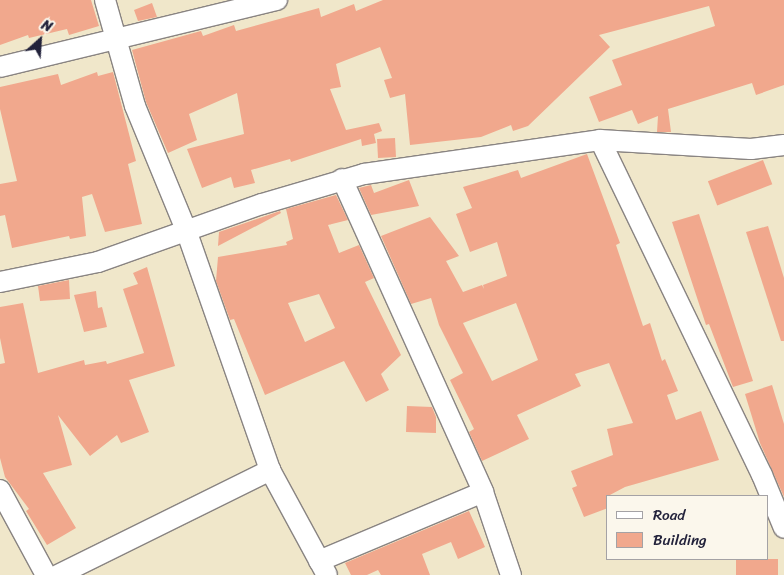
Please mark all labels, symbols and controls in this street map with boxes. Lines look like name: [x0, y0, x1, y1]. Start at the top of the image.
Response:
text: N: [37, 13, 57, 39]
north arrow: [15, 15, 65, 65]
legend: [606, 495, 769, 560]
text: Road: [653, 502, 685, 528]
text: Building: [653, 527, 707, 553]

